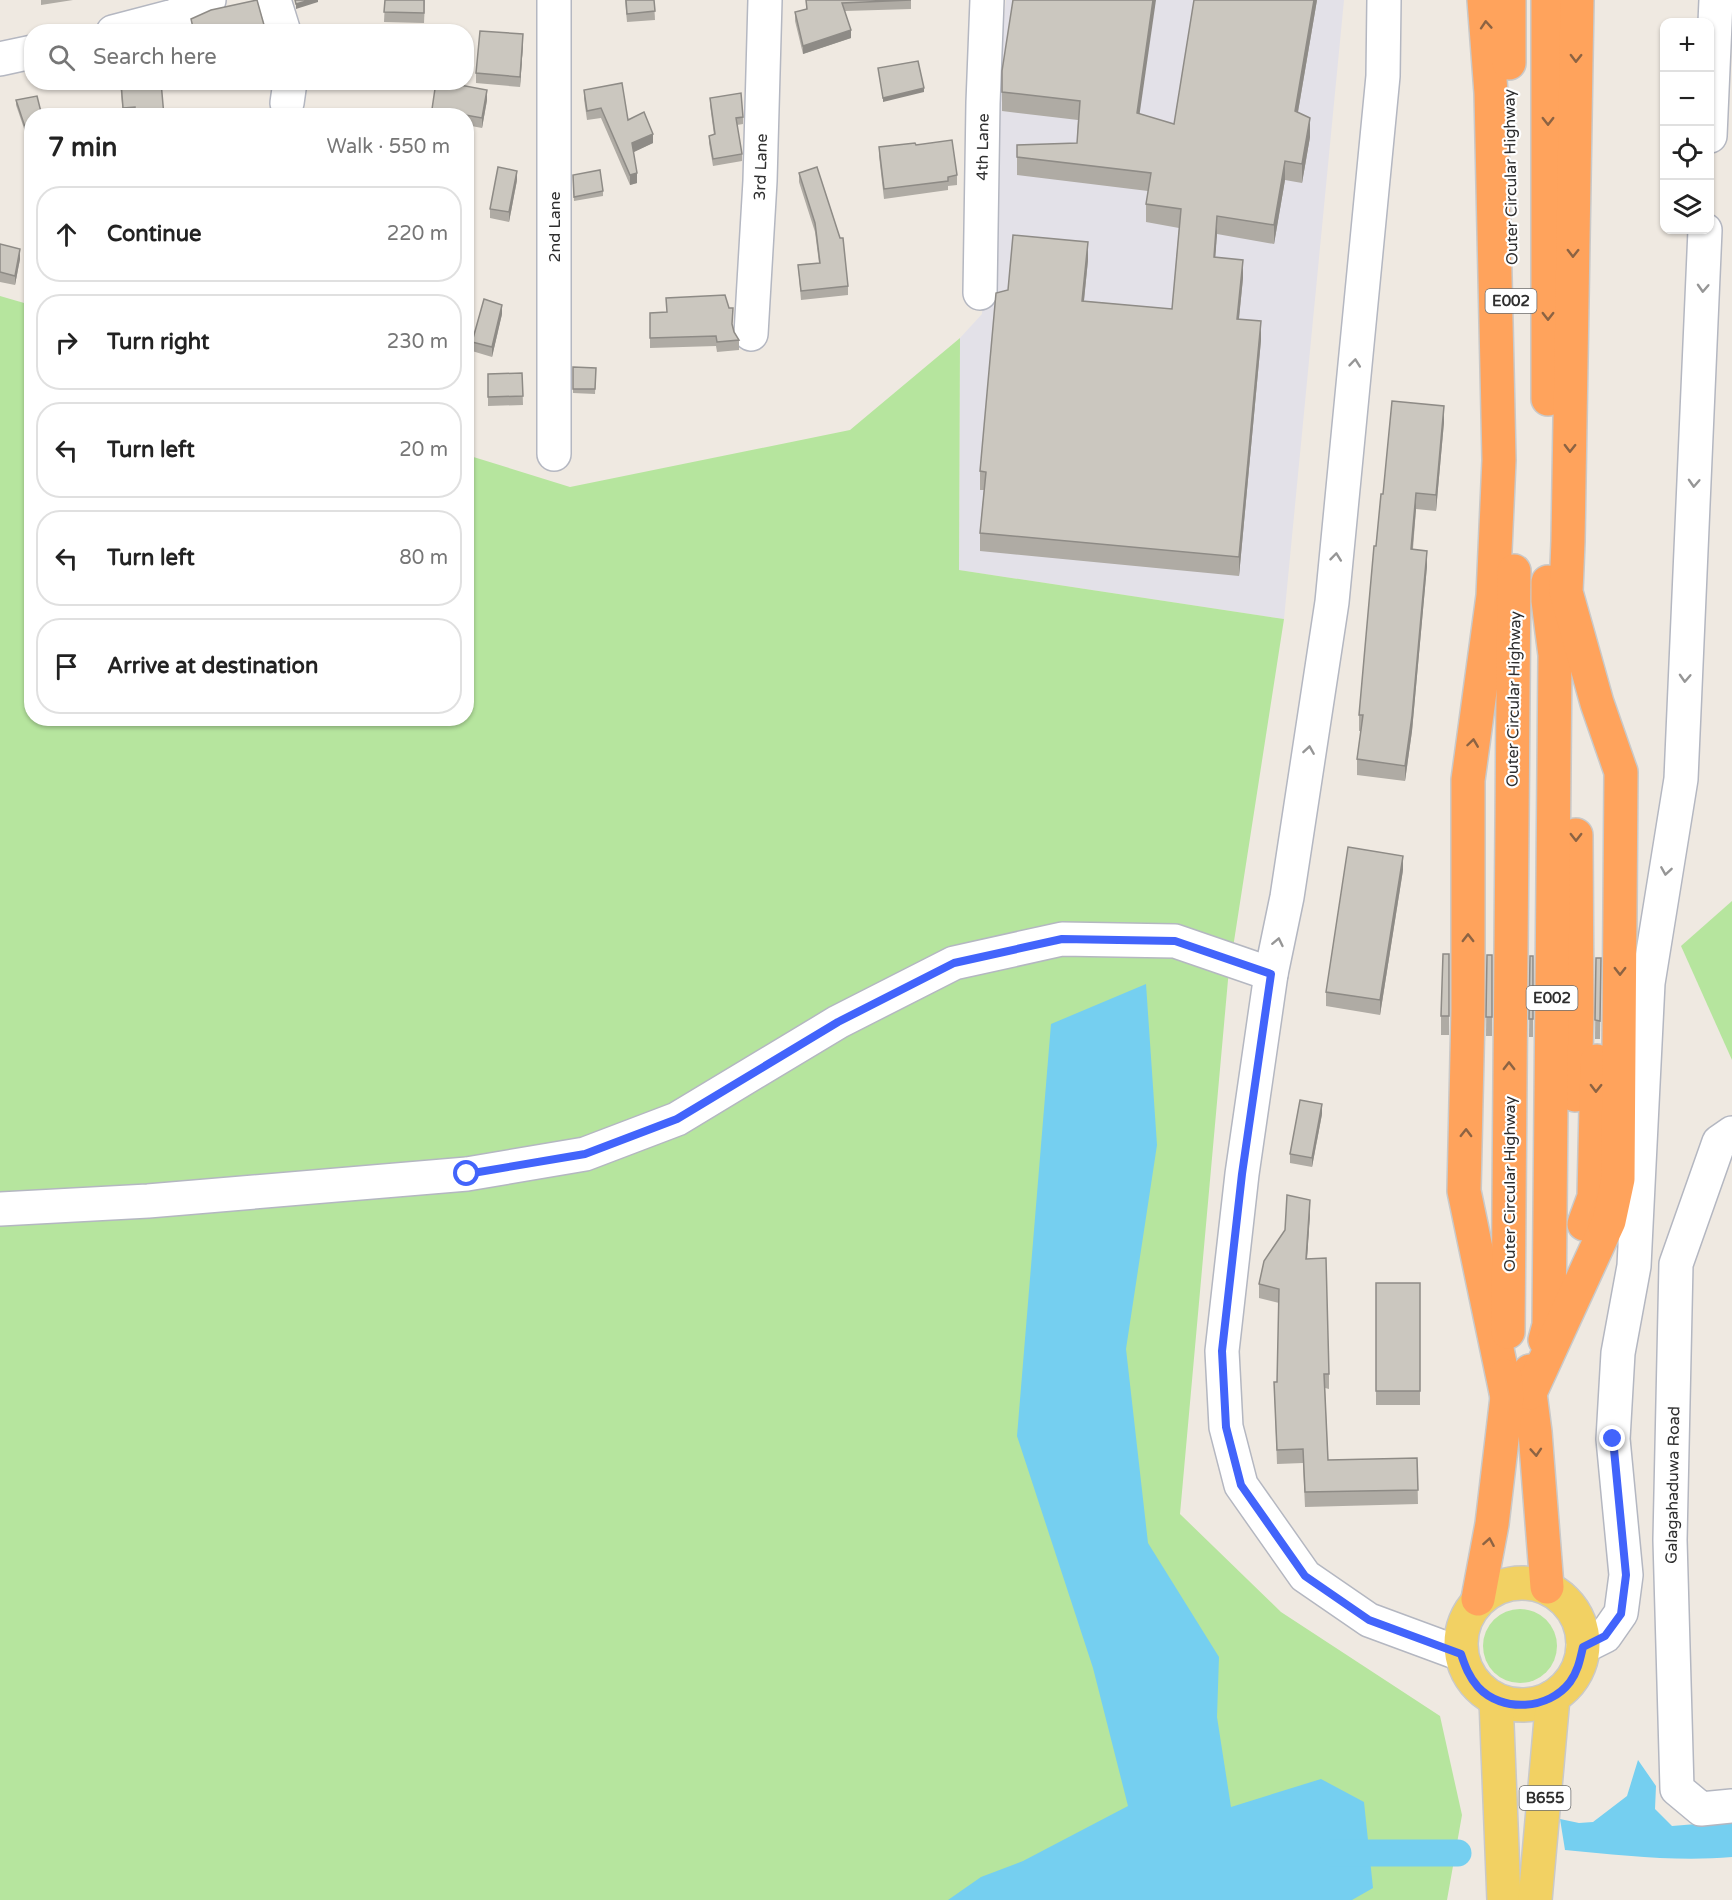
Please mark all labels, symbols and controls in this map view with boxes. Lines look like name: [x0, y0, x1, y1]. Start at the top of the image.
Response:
map controls: [1660, 18, 1714, 234]
button: +: [1660, 18, 1714, 72]
one-way arrow: [1480, 21, 1493, 30]
search box: [24, 24, 474, 90]
icon: search: [45, 41, 78, 74]
text: Search here: [93, 44, 217, 70]
one-way arrow: [1570, 54, 1582, 63]
button: −: [1660, 72, 1714, 126]
street label: Outer Circular Highway: [1499, 88, 1523, 265]
street label: 4th Lane: [972, 113, 994, 181]
one-way arrow: [1542, 117, 1554, 126]
button: locate: [1660, 126, 1714, 180]
text: 7 min: [48, 132, 117, 163]
street label: 3rd Lane: [750, 133, 772, 201]
text: Walk · 550 m: [327, 135, 450, 159]
button: layers: [1660, 180, 1714, 234]
street label: 2nd Lane: [545, 191, 565, 263]
icon: ahead: [50, 218, 83, 251]
text: Continue: [107, 221, 202, 247]
text: 220 m: [387, 222, 448, 246]
one-way arrow: [1567, 249, 1579, 258]
one-way arrow: [1696, 283, 1709, 292]
road number: E002: [1486, 289, 1537, 313]
one-way arrow: [1542, 312, 1554, 321]
icon: right: [50, 326, 83, 359]
text: Turn right: [107, 329, 209, 355]
text: 230 m: [387, 330, 448, 354]
one-way arrow: [1348, 358, 1361, 367]
icon: left: [50, 434, 83, 467]
text: Turn left: [107, 437, 195, 463]
text: 20 m: [399, 438, 448, 462]
one-way arrow: [1564, 444, 1576, 453]
one-way arrow: [1688, 478, 1700, 487]
icon: left: [50, 542, 83, 575]
text: Turn left: [107, 545, 195, 571]
text: 80 m: [399, 546, 448, 570]
one-way arrow: [1329, 552, 1342, 561]
street label: Outer Circular Highway: [1502, 610, 1526, 787]
icon: arrive: [50, 650, 83, 683]
text: Arrive at destination: [107, 653, 318, 679]
one-way arrow: [1679, 673, 1692, 682]
one-way arrow: [1466, 739, 1478, 748]
one-way arrow: [1303, 745, 1315, 755]
one-way arrow: [1570, 833, 1582, 842]
one-way arrow: [1660, 866, 1673, 876]
one-way arrow: [1462, 933, 1474, 942]
one-way arrow: [1271, 938, 1284, 948]
one-way arrow: [1614, 967, 1626, 976]
road number: E002: [1526, 986, 1578, 1010]
one-way arrow: [1503, 1061, 1515, 1070]
one-way arrow: [1590, 1083, 1602, 1092]
street label: Outer Circular Highway: [1500, 1096, 1520, 1272]
one-way arrow: [1459, 1128, 1472, 1137]
route start: [453, 1160, 479, 1186]
street label: Galagahaduwa Road: [1662, 1406, 1684, 1564]
route end: [1599, 1425, 1625, 1451]
one-way arrow: [1529, 1447, 1542, 1456]
one-way arrow: [1482, 1537, 1494, 1546]
road number: B655: [1520, 1786, 1570, 1810]

